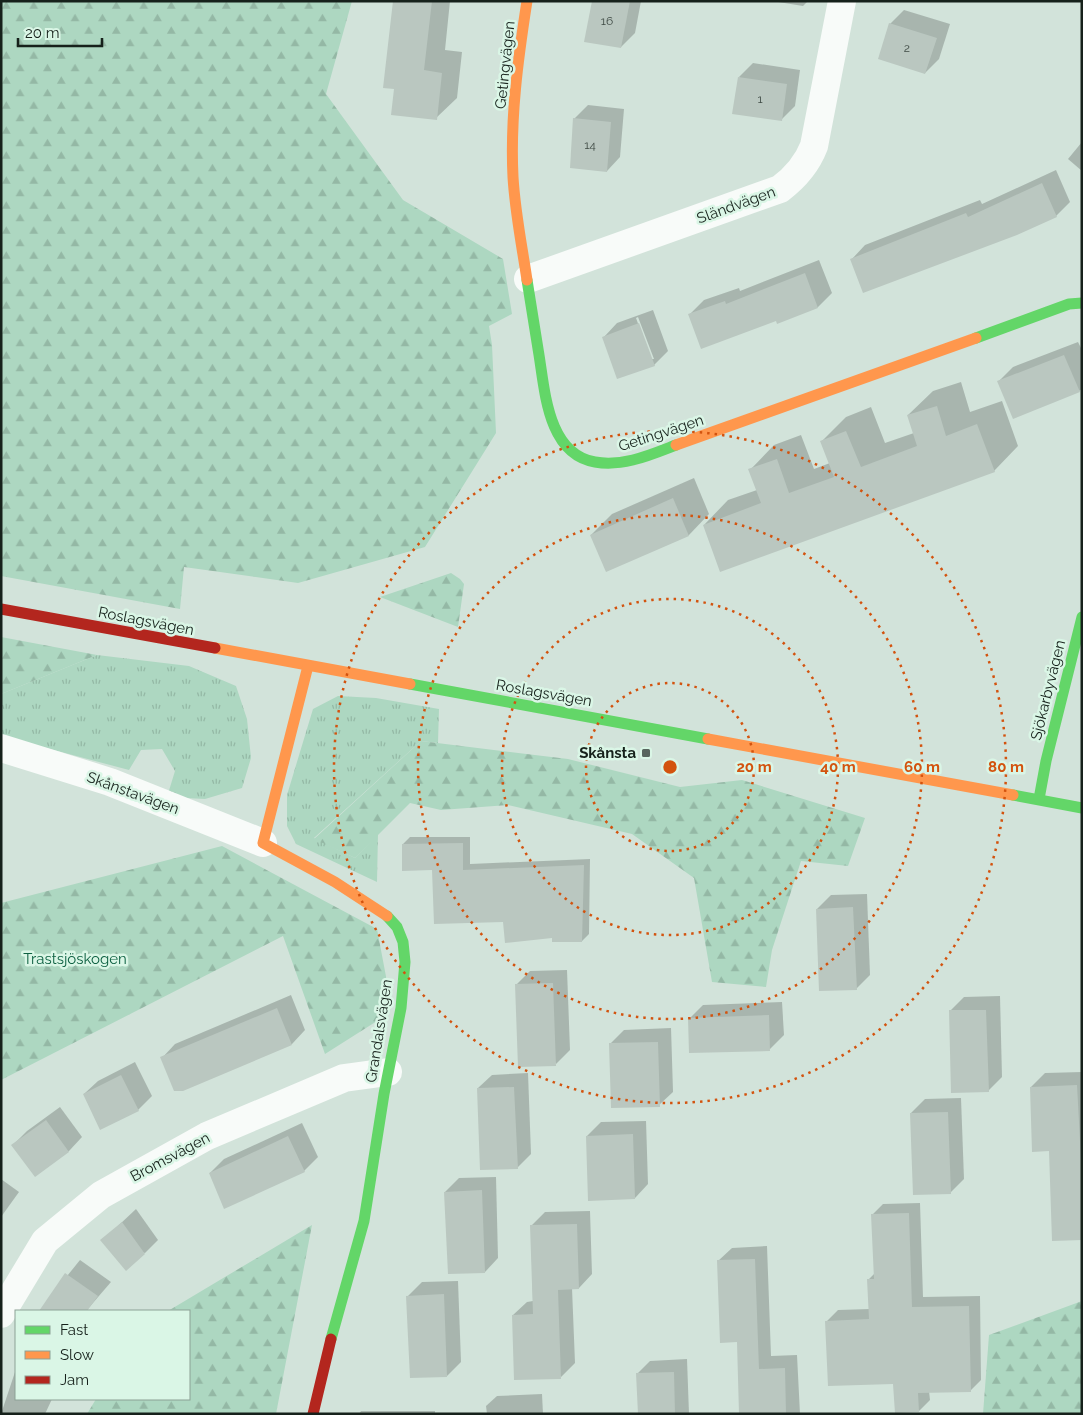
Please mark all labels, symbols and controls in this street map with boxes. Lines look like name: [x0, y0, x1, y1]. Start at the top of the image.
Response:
house number: 16: [601, 14, 613, 28]
scale bar: [18, 15, 101, 47]
street label: Getingvägen: [491, 20, 519, 110]
text: 20 m: [25, 24, 60, 42]
house number: 2: [904, 41, 910, 55]
house number: 1: [757, 92, 763, 106]
house number: 14: [584, 138, 596, 152]
street label: Sländvägen: [694, 182, 778, 228]
street label: Getingvägen: [616, 411, 706, 455]
street label: Roslagsvägen: [97, 603, 195, 639]
street label: Sjökarbyvägen: [1027, 638, 1069, 742]
street label: Roslagsvägen: [495, 676, 593, 710]
place label: Skånsta: [579, 744, 636, 762]
marker: Skånsta: [640, 747, 652, 759]
centre of rings: [661, 758, 679, 776]
text: 20 m: [736, 758, 772, 776]
text: 40 m: [820, 758, 856, 776]
text: 60 m: [904, 758, 940, 776]
text: 80 m: [988, 758, 1024, 776]
street label: Skånstavägen: [84, 768, 182, 818]
park label: Trastsjöskogen: [23, 950, 127, 968]
street label: Grandalsvägen: [362, 978, 396, 1084]
street label: Bromsvägen: [127, 1128, 213, 1186]
legend: [15, 1310, 190, 1400]
text: Fast: [60, 1321, 88, 1339]
text: Slow: [60, 1346, 94, 1364]
text: Jam: [60, 1371, 89, 1389]

